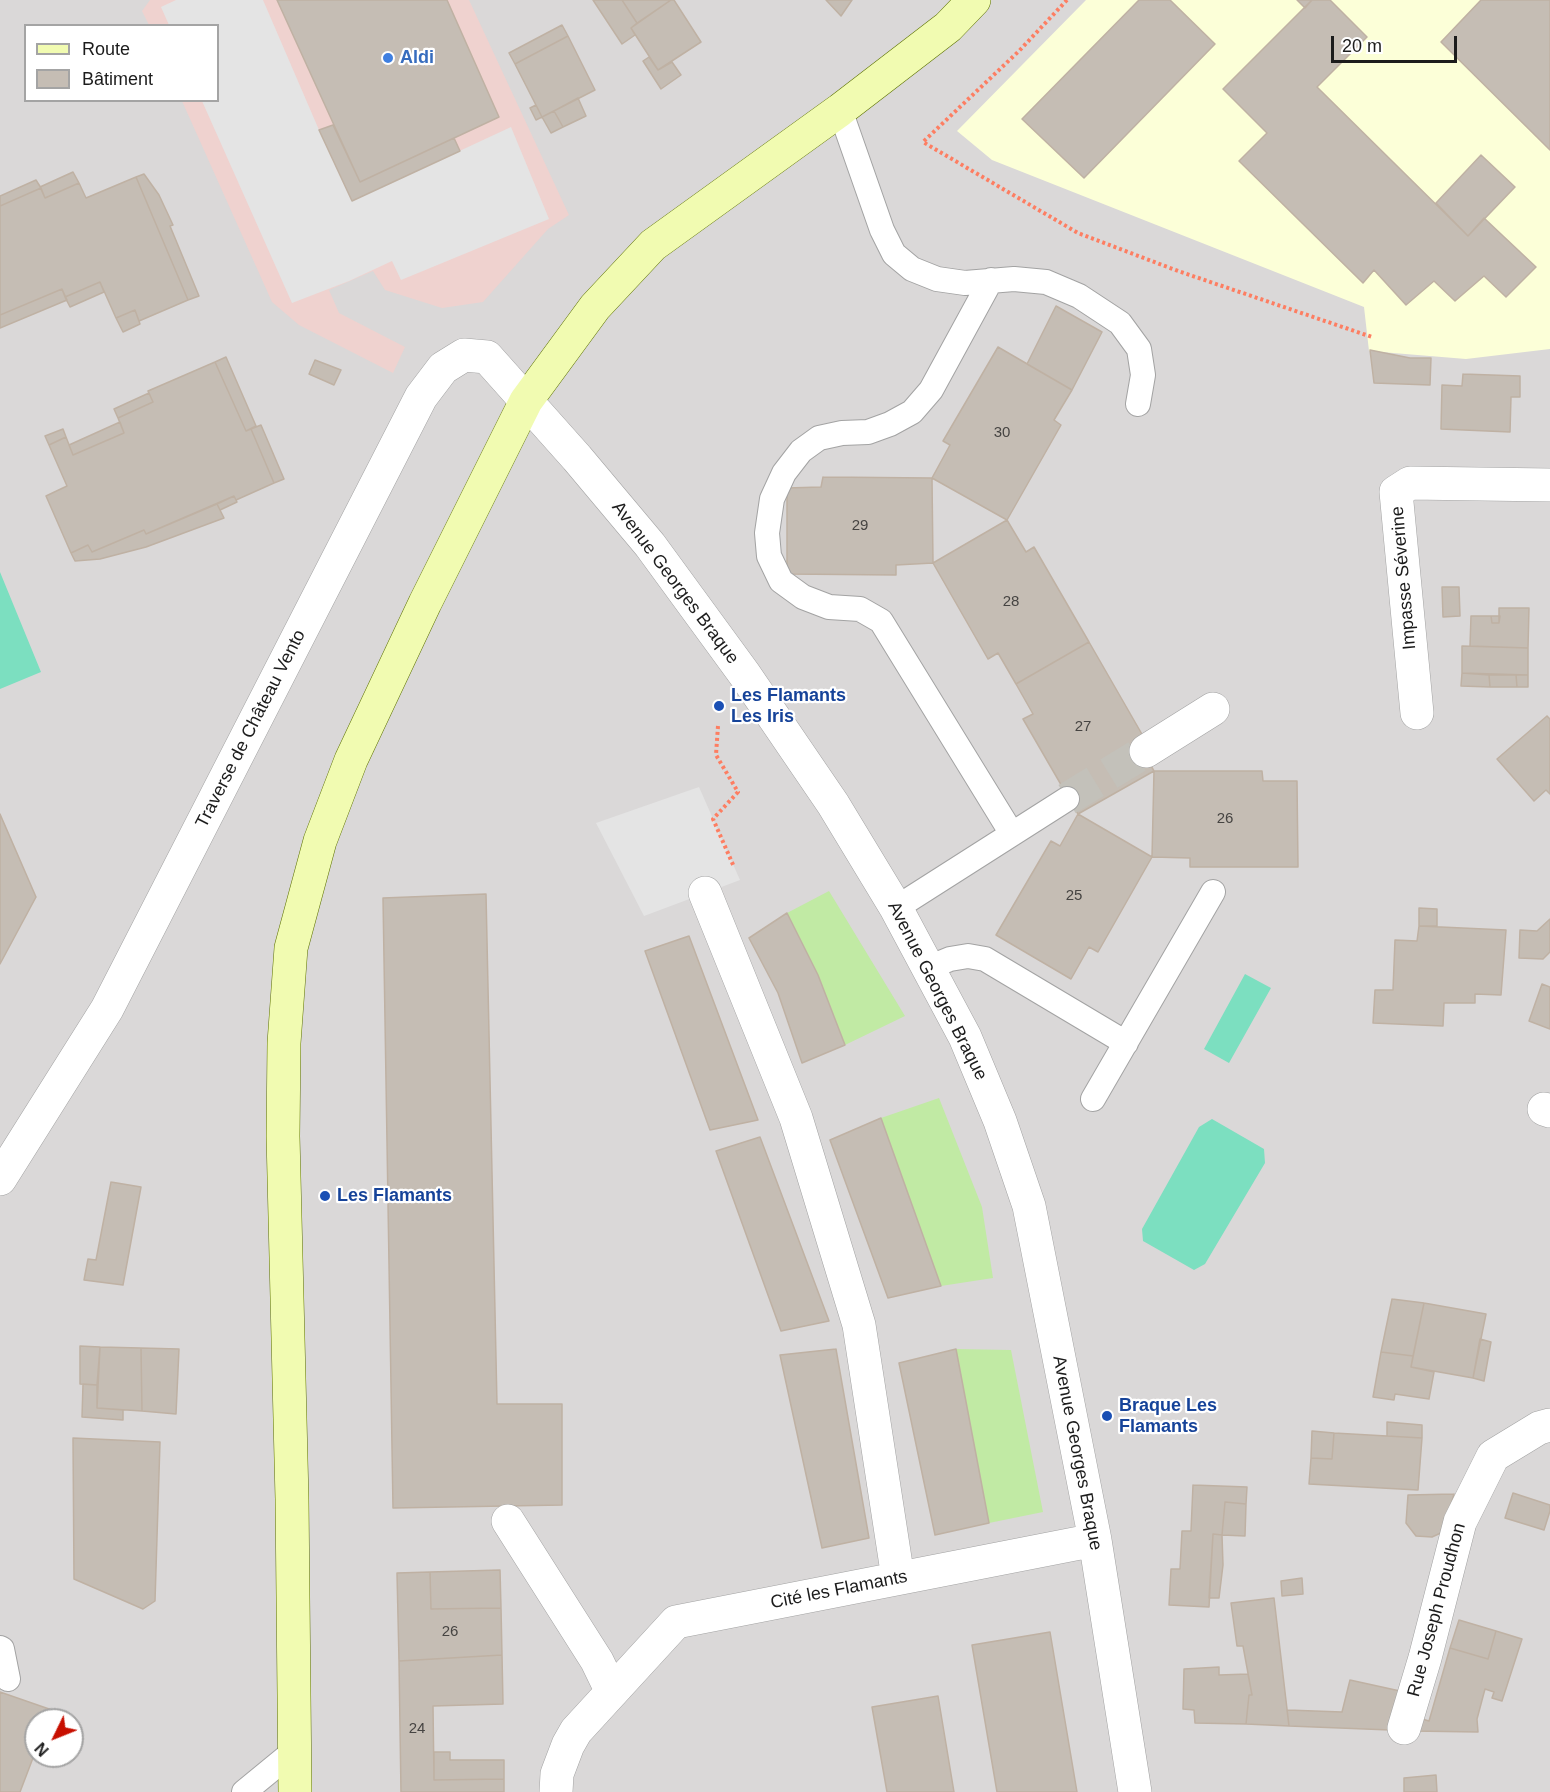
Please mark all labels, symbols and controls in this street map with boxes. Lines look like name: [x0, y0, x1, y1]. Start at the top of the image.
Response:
legend: [24, 24, 219, 102]
scale bar: [1334, 24, 1460, 62]
text: 20 m: [1342, 36, 1382, 56]
text: Route: [82, 39, 130, 59]
place label: Aldi: [400, 47, 434, 69]
marker: Aldi: [381, 51, 395, 65]
text: Bâtiment: [82, 69, 153, 89]
house number: 30: [994, 424, 1010, 442]
street label: Avenue Georges Braque: [607, 498, 743, 668]
street label: Impasse Séverine: [1387, 505, 1421, 651]
house number: 29: [852, 517, 868, 535]
house number: 28: [1003, 593, 1019, 611]
street label: Traverse de Château Vento: [192, 626, 310, 832]
place label: Les Flamants Les Iris: [731, 685, 846, 728]
marker: Les Flamants Les Iris: [712, 699, 726, 713]
house number: 27: [1075, 718, 1091, 736]
house number: 26: [1217, 810, 1233, 828]
house number: 25: [1066, 887, 1082, 905]
street label: Avenue Georges Braque: [882, 898, 992, 1084]
place label: Les Flamants: [337, 1185, 452, 1207]
marker: Les Flamants: [318, 1189, 332, 1203]
street label: Avenue Georges Braque: [1048, 1354, 1106, 1552]
place label: Braque Les Flamants: [1119, 1395, 1217, 1438]
marker: Braque Les Flamants: [1100, 1409, 1114, 1423]
street label: Rue Joseph Proudhon: [1403, 1521, 1471, 1699]
street label: Cité les Flamants: [769, 1566, 909, 1614]
house number: 26: [442, 1623, 458, 1641]
north arrow: [24, 1708, 84, 1768]
house number: 24: [409, 1720, 425, 1738]
text: N: [32, 1739, 52, 1759]

